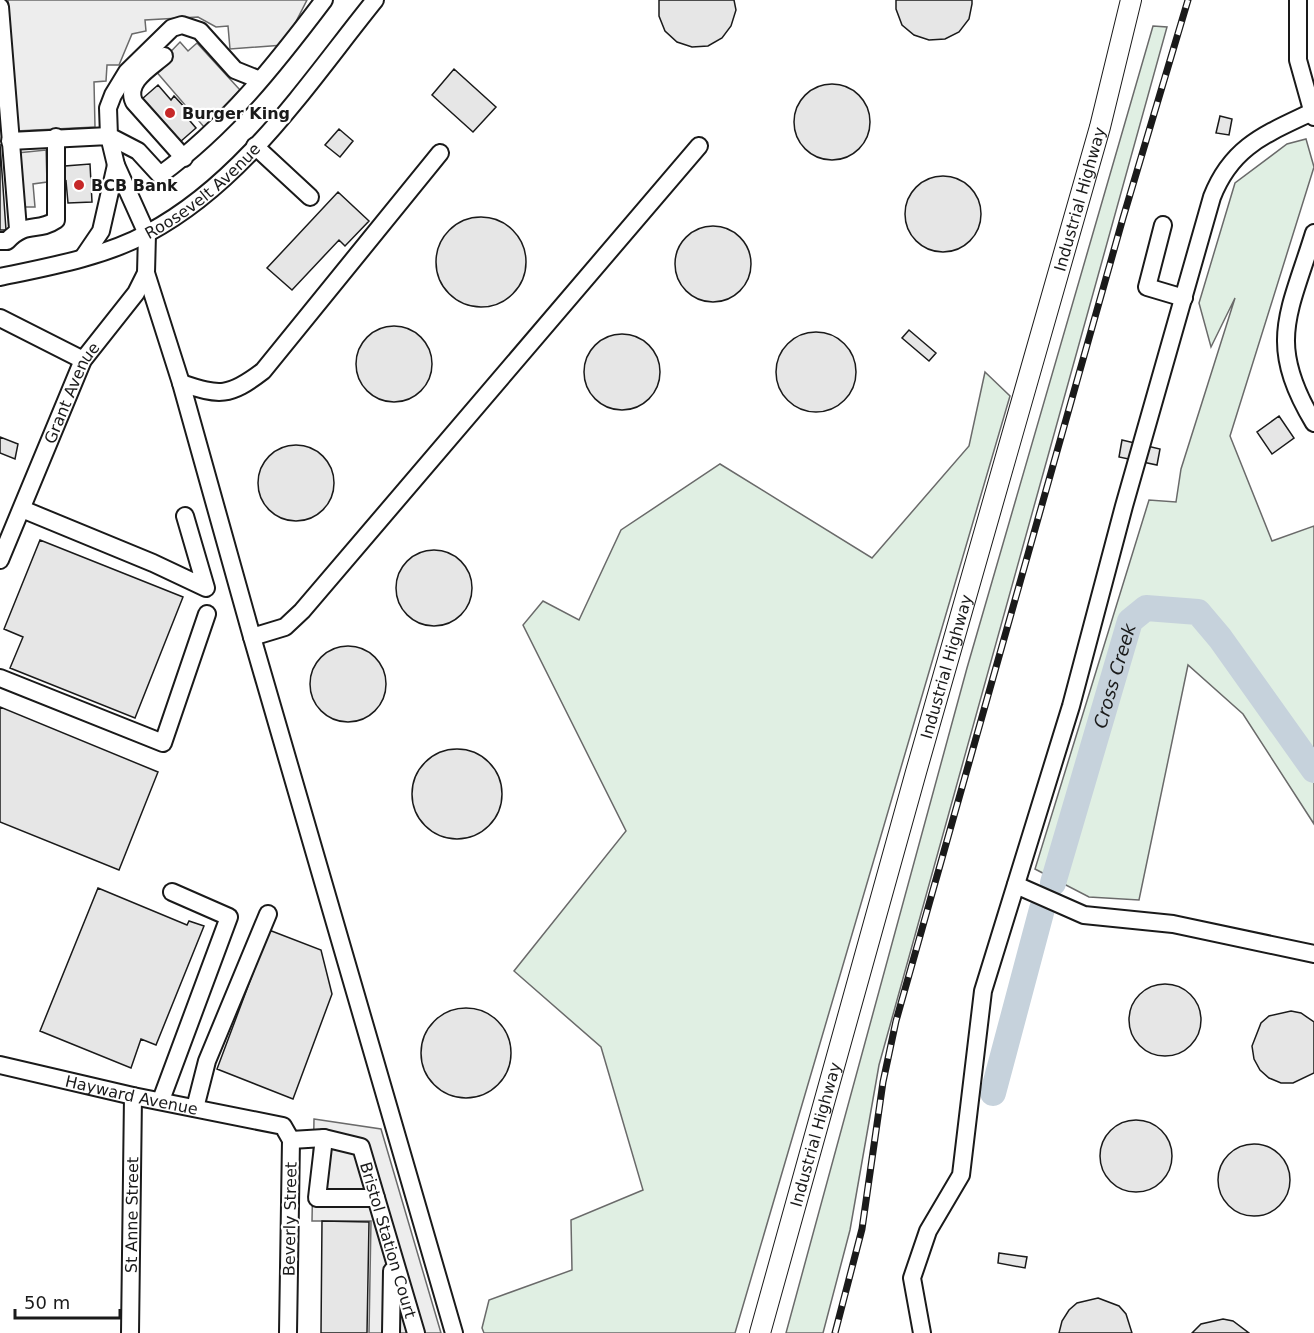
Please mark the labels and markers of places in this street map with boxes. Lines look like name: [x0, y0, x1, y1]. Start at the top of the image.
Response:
place label: Burger King: [182, 104, 290, 123]
marker: Burger King: [163, 106, 177, 120]
place label: BCB Bank: [91, 176, 178, 195]
marker: BCB Bank: [72, 178, 86, 192]

